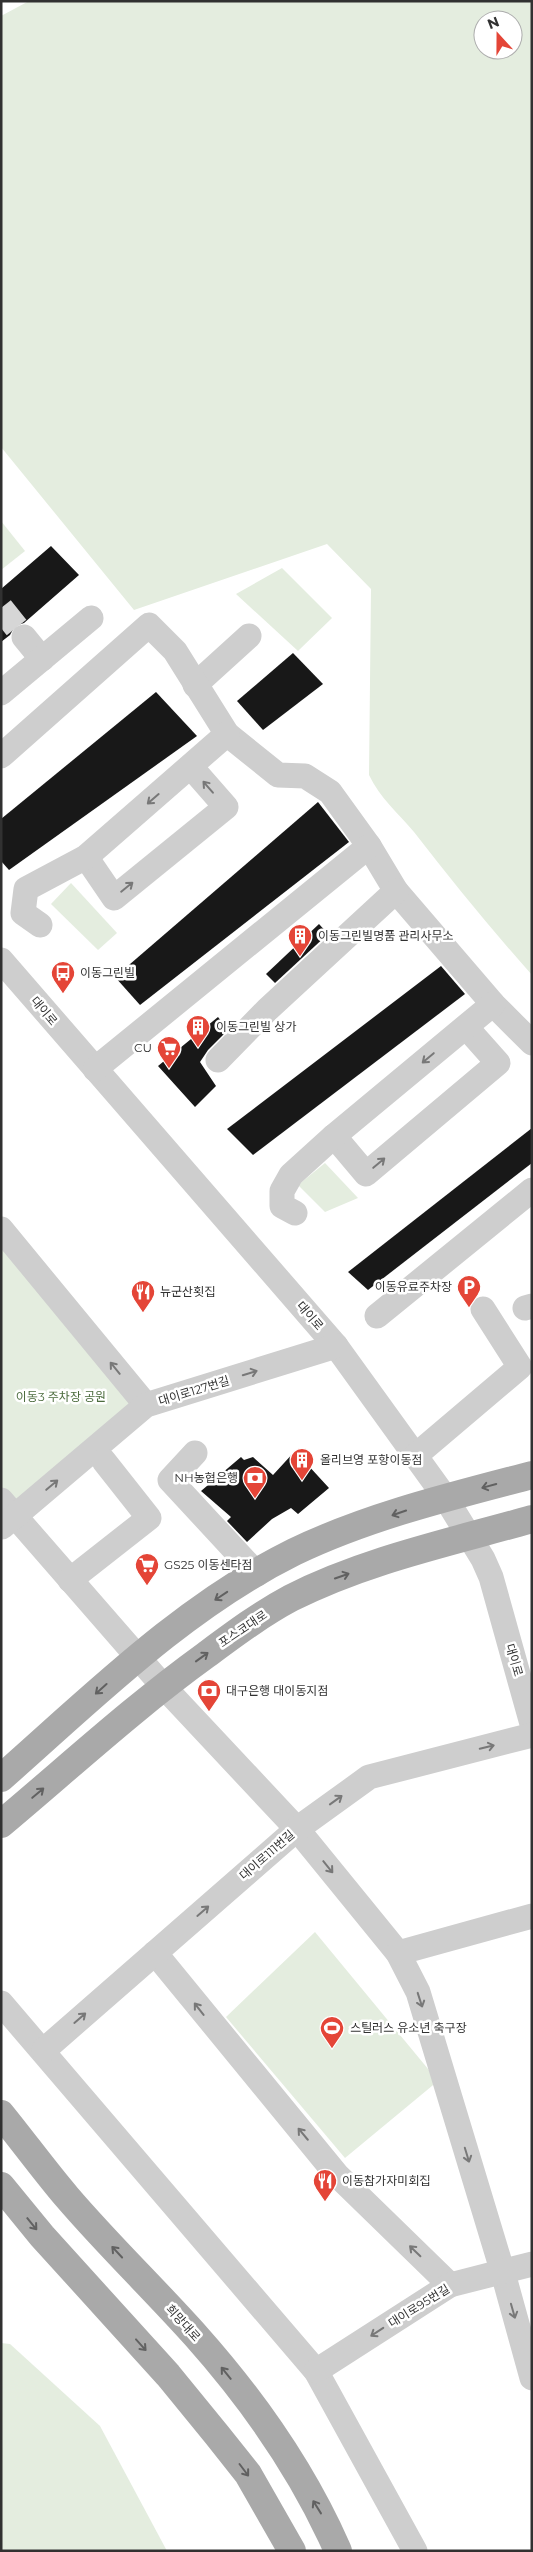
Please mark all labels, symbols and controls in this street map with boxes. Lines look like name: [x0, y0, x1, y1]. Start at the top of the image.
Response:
north arrow: [473, 10, 523, 60]
text: N: [485, 12, 502, 33]
one-way arrow: [202, 781, 214, 794]
one-way arrow: [147, 793, 160, 804]
one-way arrow: [120, 882, 133, 893]
building icon: 이동그린빌명품 관리사무소: [287, 923, 313, 957]
place label: 이동그린빌명품 관리사무소: [318, 928, 454, 943]
bus stop icon: 이동그린빌: [50, 960, 76, 994]
place label: 이동그린빌: [80, 965, 135, 980]
street label: 대이로: [28, 993, 61, 1028]
building icon: 이동그린빌 상가: [185, 1014, 211, 1048]
place label: 이동그린빌 상가: [216, 1019, 296, 1034]
supermarket icon: CU: [156, 1035, 182, 1069]
place label: CU: [134, 1040, 152, 1055]
one-way arrow: [422, 1052, 435, 1063]
one-way arrow: [372, 1158, 385, 1169]
parking icon: 이동유료주차장: [456, 1274, 482, 1308]
restaurant icon: 뉴군산횟집: [130, 1279, 156, 1313]
place label: 이동유료주차장: [375, 1279, 452, 1294]
place label: 뉴군산횟집: [160, 1284, 215, 1299]
street label: 대이로: [294, 1298, 327, 1333]
one-way arrow: [110, 1361, 121, 1374]
one-way arrow: [242, 1368, 258, 1378]
street label: 대이로127번길: [157, 1373, 231, 1408]
park label: 이동3 주차장 공원: [16, 1389, 106, 1404]
building icon: 올리브영 포항이동점: [289, 1447, 315, 1481]
place label: 올리브영 포항이동점: [320, 1452, 423, 1467]
bank icon: NH농협은행: [242, 1465, 268, 1499]
place label: NH농협은행: [174, 1470, 238, 1485]
one-way arrow: [45, 1480, 58, 1491]
one-way arrow: [481, 1482, 497, 1491]
one-way arrow: [392, 1509, 408, 1518]
supermarket icon: GS25 이동센타점: [134, 1552, 160, 1586]
place label: GS25 이동센타점: [164, 1557, 253, 1572]
one-way arrow: [334, 1571, 350, 1580]
one-way arrow: [214, 1591, 228, 1601]
street label: 포스코대로: [216, 1607, 270, 1650]
street label: 대이로: [503, 1642, 526, 1678]
one-way arrow: [195, 1652, 209, 1662]
bank icon: 대구은행 대이동지점: [196, 1678, 222, 1712]
one-way arrow: [95, 1683, 107, 1695]
place label: 대구은행 대이동지점: [226, 1683, 329, 1698]
one-way arrow: [479, 1742, 495, 1751]
one-way arrow: [32, 1787, 45, 1798]
one-way arrow: [329, 1795, 342, 1806]
street label: 대이로111번길: [236, 1827, 297, 1883]
one-way arrow: [322, 1860, 333, 1873]
one-way arrow: [196, 1906, 209, 1917]
one-way arrow: [415, 1991, 425, 2007]
one-way arrow: [193, 2003, 204, 2016]
one-way arrow: [74, 2013, 87, 2024]
sports icon: 스틸러스 유소년 축구장: [319, 2015, 345, 2049]
place label: 스틸러스 유소년 축구장: [350, 2020, 467, 2035]
one-way arrow: [297, 2128, 308, 2141]
one-way arrow: [462, 2147, 472, 2163]
restaurant icon: 이동참가자미회집: [312, 2168, 338, 2202]
place label: 이동참가자미회집: [342, 2173, 430, 2188]
one-way arrow: [27, 2217, 38, 2230]
one-way arrow: [111, 2245, 123, 2258]
one-way arrow: [409, 2245, 422, 2257]
street label: 대이로95번길: [385, 2281, 452, 2330]
street label: 희망대로: [163, 2301, 204, 2344]
one-way arrow: [509, 2303, 519, 2319]
one-way arrow: [370, 2327, 384, 2337]
one-way arrow: [135, 2339, 146, 2352]
one-way arrow: [220, 2367, 231, 2380]
one-way arrow: [239, 2463, 250, 2476]
one-way arrow: [312, 2500, 322, 2514]

